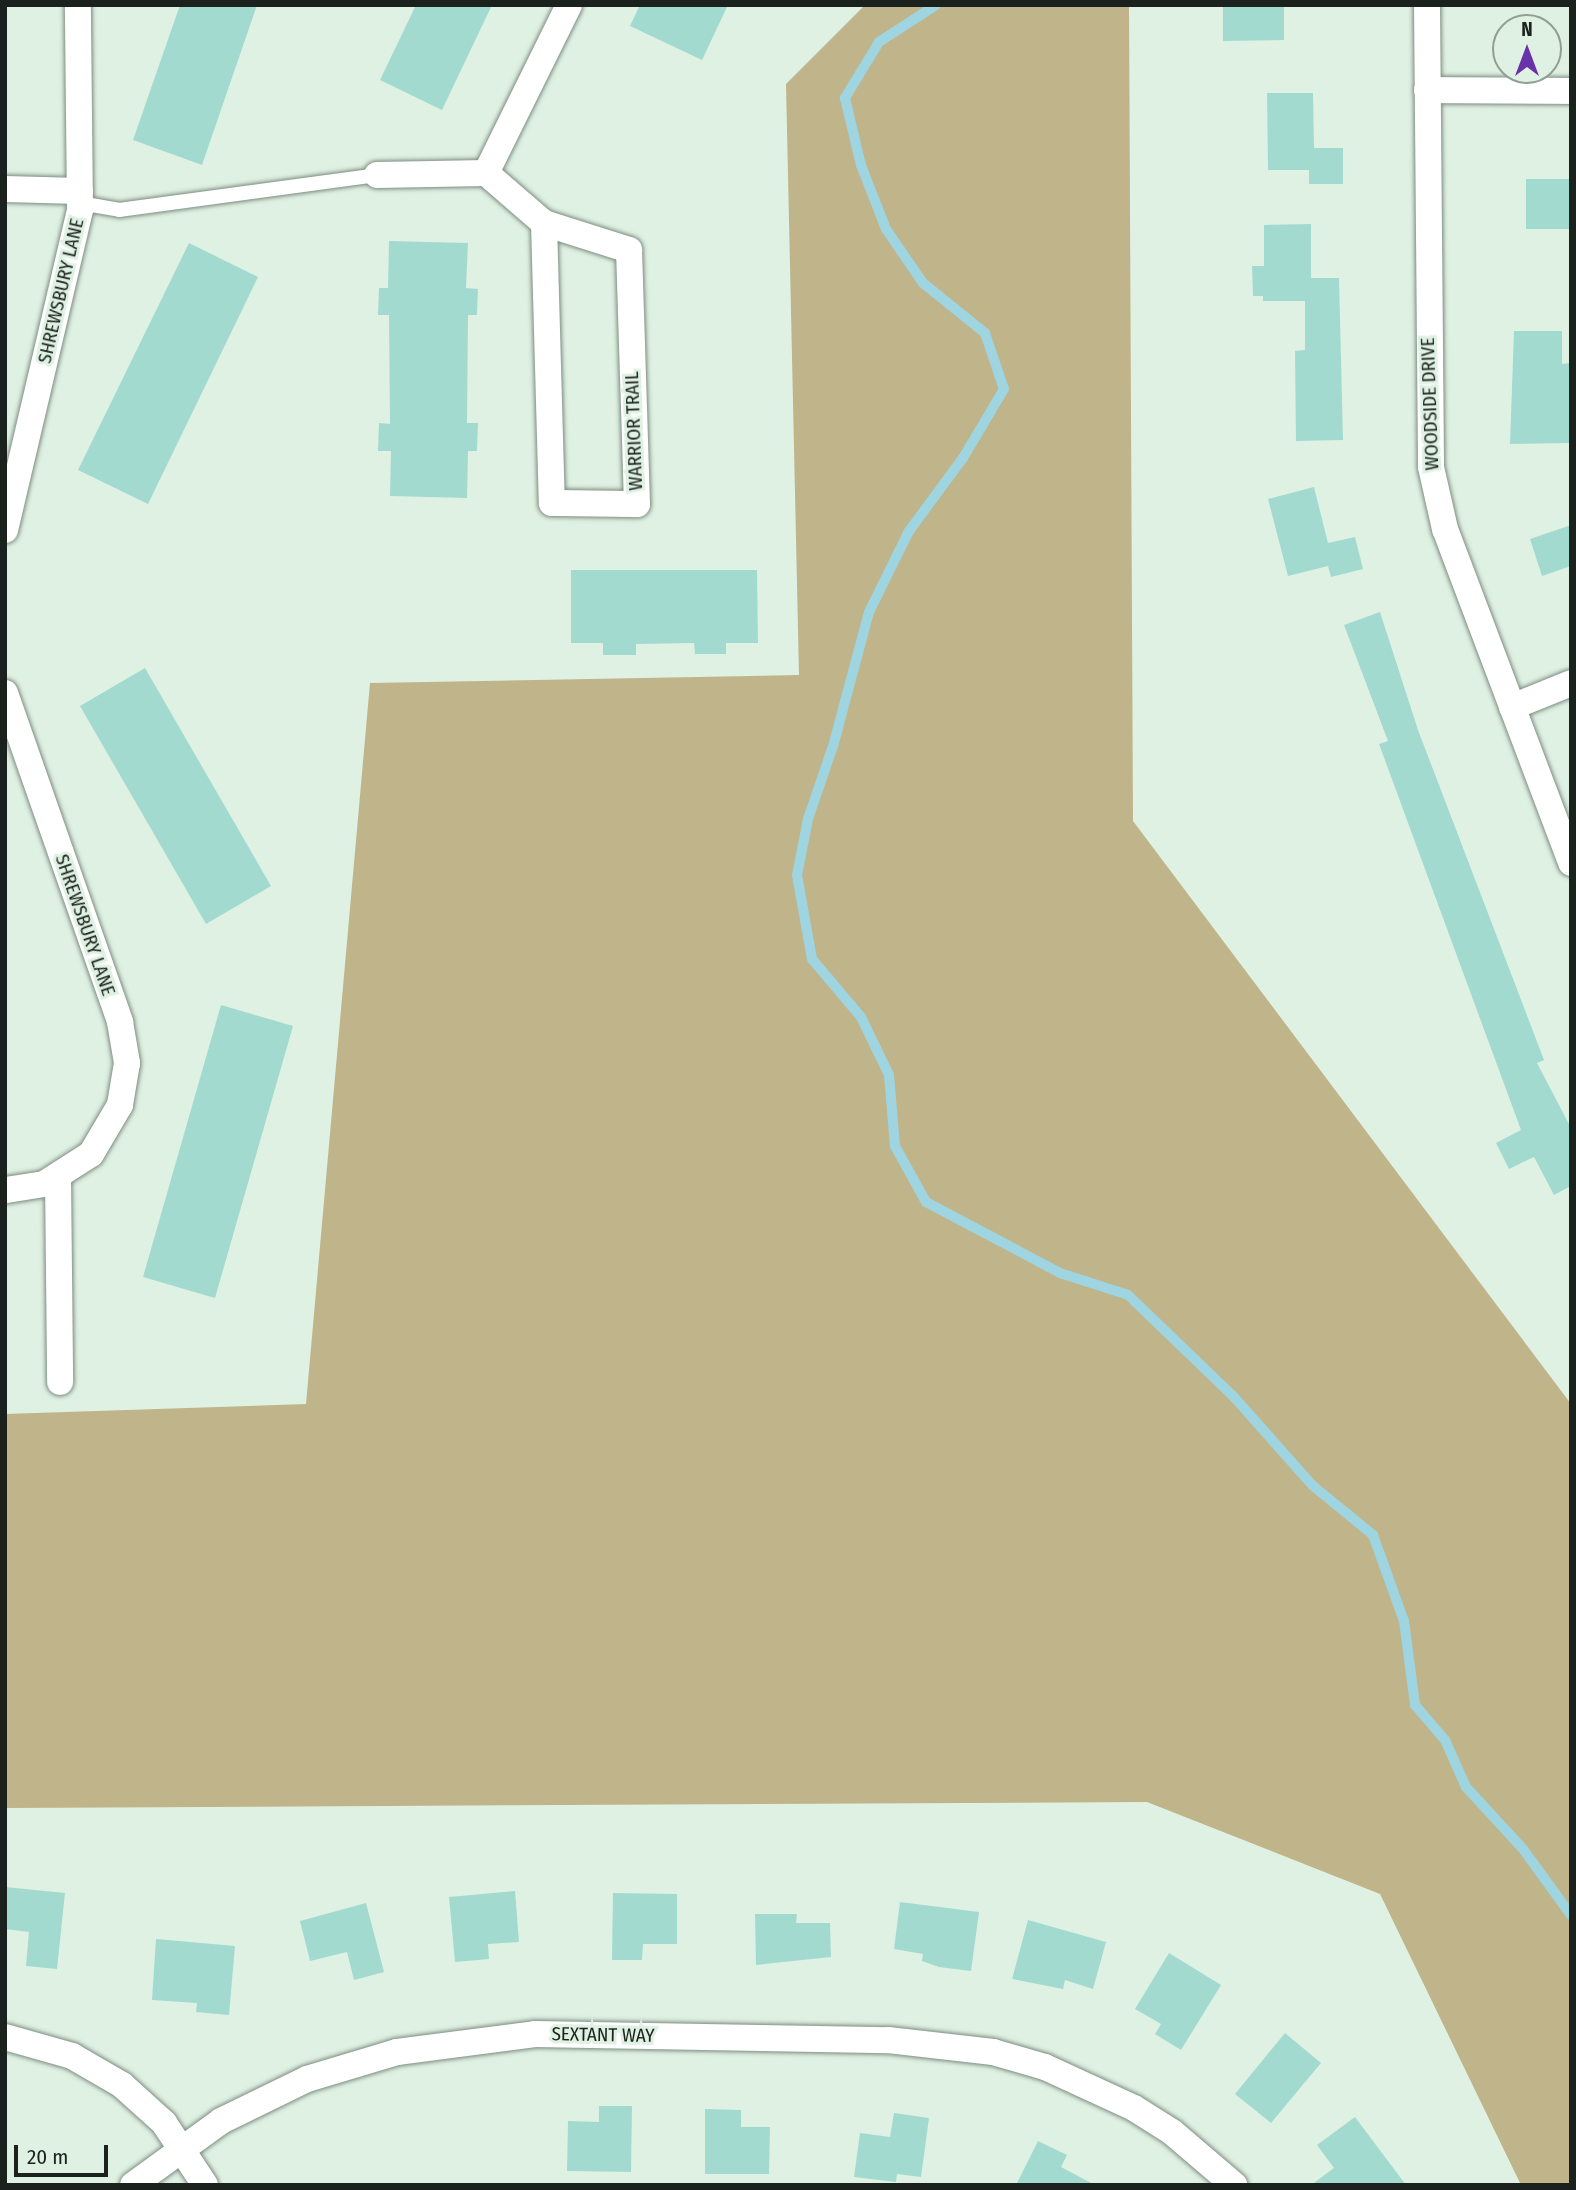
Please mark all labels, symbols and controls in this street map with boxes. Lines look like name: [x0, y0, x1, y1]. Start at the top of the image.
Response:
north arrow: [1492, 14, 1562, 84]
text: N: [1521, 18, 1533, 41]
street label: SHREWSBURY LANE: [33, 216, 89, 366]
street label: WOODSIDE DRIVE: [1416, 337, 1444, 471]
street label: WARRIOR TRAIL: [621, 371, 647, 491]
street label: SHREWSBURY LANE: [50, 851, 120, 999]
street label: SEXTANT WAY: [551, 2023, 655, 2047]
scale bar: [18, 2130, 112, 2174]
text: 20 m: [27, 2144, 68, 2170]

